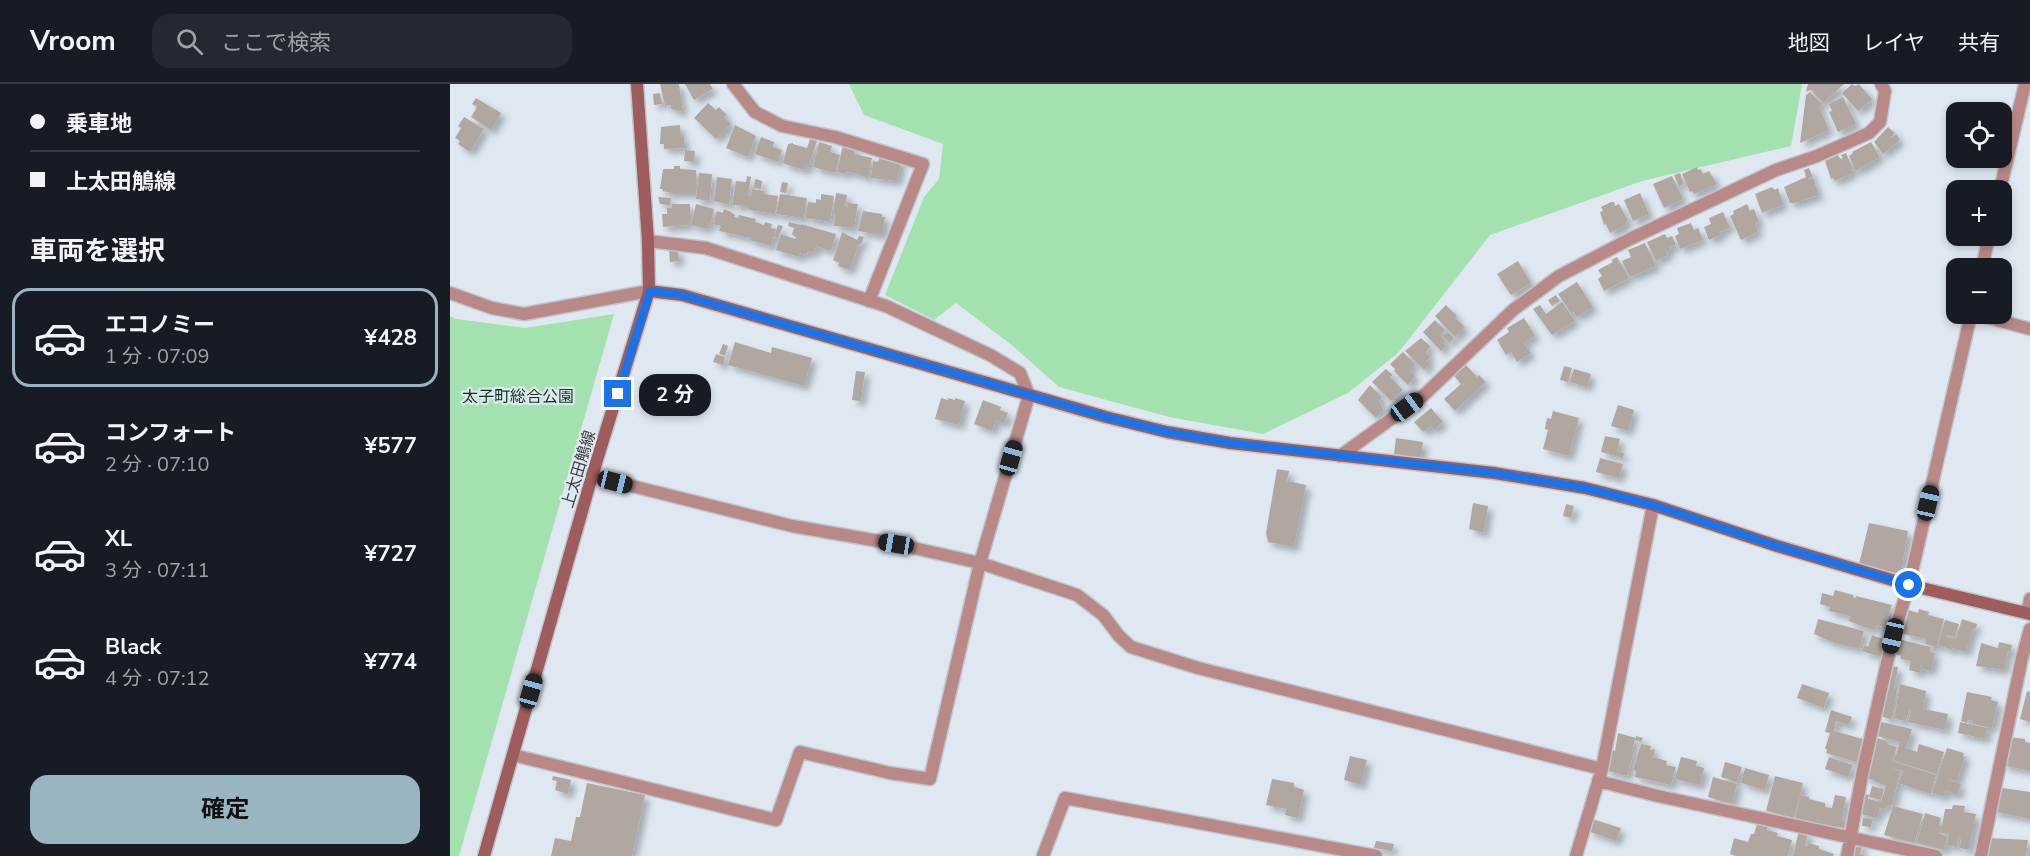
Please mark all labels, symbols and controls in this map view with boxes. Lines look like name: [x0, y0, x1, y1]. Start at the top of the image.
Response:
search box: [152, 14, 572, 68]
text: Vroom: [30, 22, 116, 60]
icon: search: [173, 25, 206, 58]
text: ここで検索: [221, 28, 331, 58]
text: 地図: [1788, 29, 1830, 57]
text: レイヤ: [1863, 29, 1925, 57]
text: 共有: [1958, 29, 2000, 57]
map controls: [1946, 102, 2012, 324]
button: locate: [1946, 102, 2012, 168]
text: 乗車地: [66, 109, 132, 139]
text: 上太田鵤線: [66, 167, 176, 197]
button: +: [1946, 180, 2012, 246]
text: 車両を選択: [30, 233, 165, 270]
button: −: [1946, 258, 2012, 324]
text: エコノミー: [105, 310, 215, 340]
icon: car: [33, 311, 87, 365]
text: ¥428: [364, 323, 417, 353]
text: 1 分 · 07:09: [105, 343, 210, 370]
callout: 2 分: [639, 373, 711, 415]
route end: [604, 380, 631, 407]
text: 2 分: [656, 381, 694, 408]
park label: 太子町総合公園: [462, 386, 574, 408]
car: [1387, 389, 1427, 425]
text: コンフォート: [105, 418, 236, 448]
icon: car: [33, 419, 87, 473]
street label: 上太田鵤線: [557, 428, 601, 511]
text: ¥577: [364, 431, 417, 461]
car: [997, 438, 1025, 478]
text: 2 分 · 07:10: [105, 451, 210, 478]
car: [595, 469, 635, 495]
car: [1915, 483, 1941, 523]
text: XL: [105, 524, 132, 554]
icon: car: [33, 527, 87, 581]
car: [877, 532, 915, 556]
text: ¥727: [364, 539, 417, 569]
text: 3 分 · 07:11: [105, 557, 210, 584]
route start: [1895, 571, 1922, 598]
car: [1880, 616, 1906, 656]
text: Black: [105, 632, 161, 662]
icon: car: [33, 635, 87, 689]
text: ¥774: [364, 647, 417, 677]
text: 4 分 · 07:12: [105, 665, 210, 692]
car: [517, 671, 545, 711]
button: 確定: [30, 775, 420, 844]

